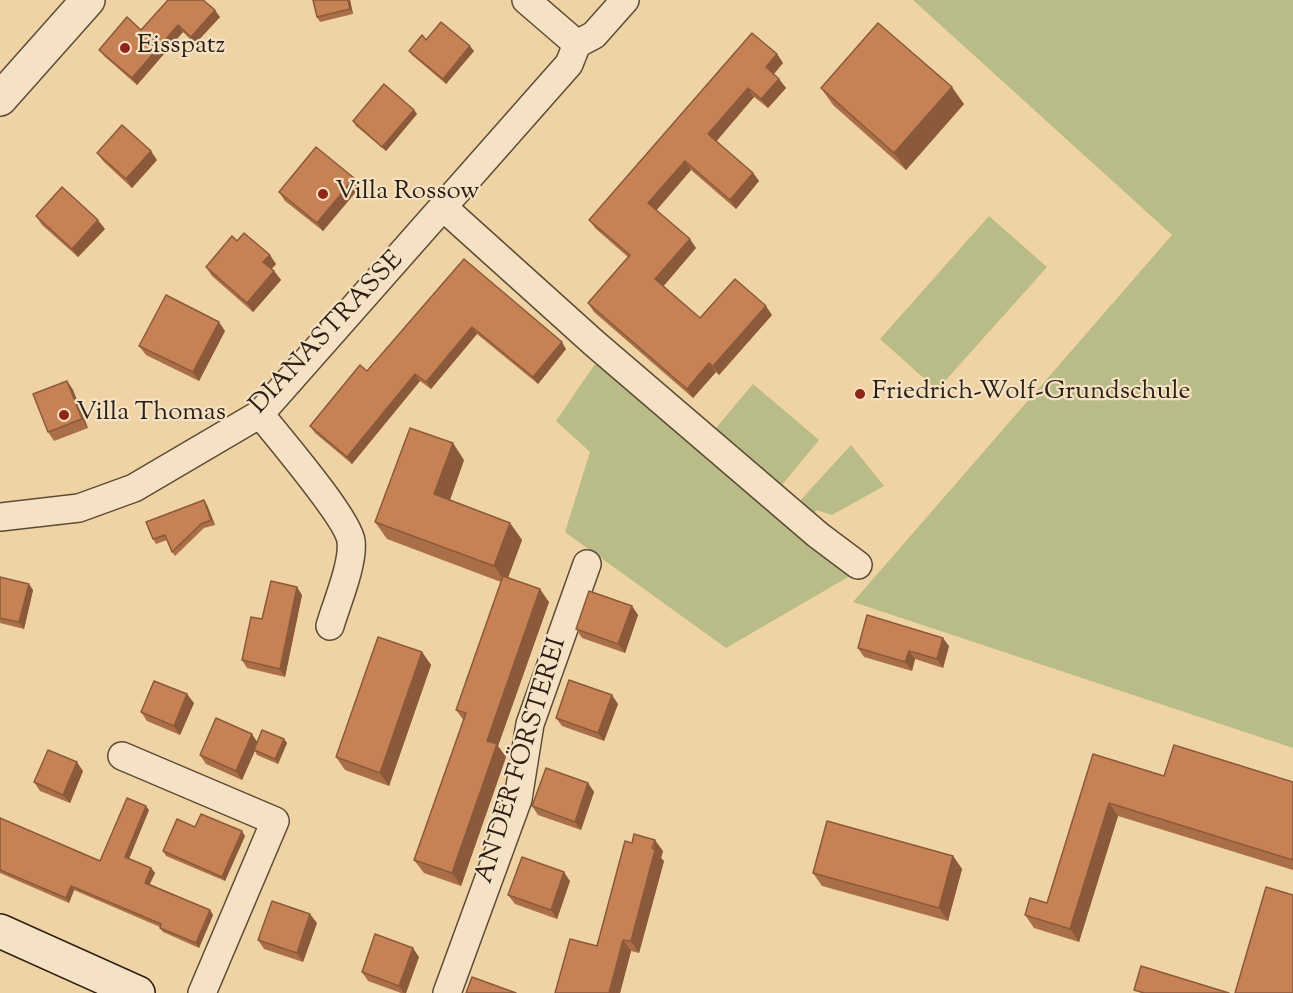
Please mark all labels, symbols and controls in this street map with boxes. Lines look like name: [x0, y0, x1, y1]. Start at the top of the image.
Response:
place label: Eisspatz: [137, 32, 225, 64]
marker: Eisspatz: [118, 41, 132, 55]
place label: Villa Rossow: [335, 178, 479, 210]
marker: Villa Rossow: [316, 187, 330, 201]
street label: DIANASTRASSE: [245, 246, 411, 422]
place label: Friedrich-Wolf-Grundschule: [872, 378, 1191, 410]
marker: Friedrich-Wolf-Grundschule: [853, 387, 867, 401]
place label: Villa Thomas: [76, 399, 226, 431]
marker: Villa Thomas: [57, 408, 71, 422]
street label: AN DER FÖRSTEREI: [471, 634, 575, 888]

